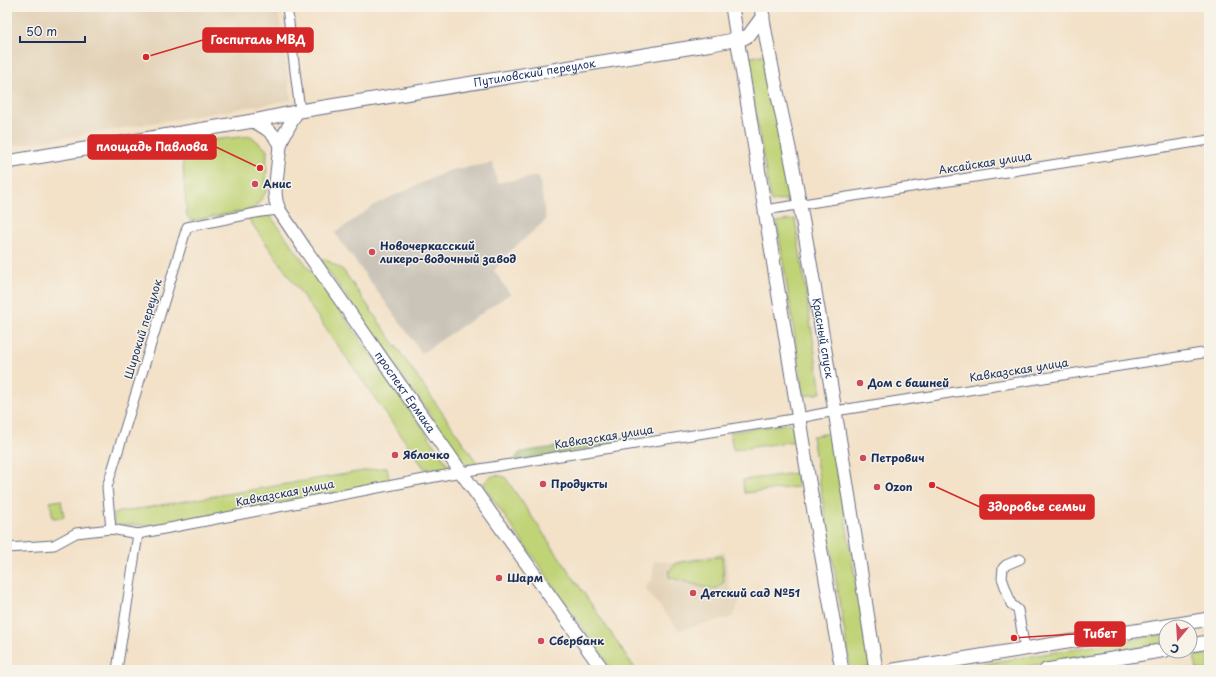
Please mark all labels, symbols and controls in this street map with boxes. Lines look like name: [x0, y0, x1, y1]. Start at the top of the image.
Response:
scale bar: [20, 18, 85, 44]
text: 50 m: [26, 22, 57, 40]
callout: Госпиталь МВД: [203, 28, 313, 52]
text: Госпиталь МВД: [211, 30, 306, 48]
street label: Путиловский переулок: [472, 54, 597, 91]
callout: площадь Павлова: [88, 135, 216, 159]
text: площадь Павлова: [96, 137, 208, 155]
street label: Аксайская улица: [937, 147, 1033, 178]
place label: Анис: [263, 175, 292, 192]
marker: Анис: [250, 179, 260, 189]
place label: Новочеркасский ликеро-водочный завод: [379, 237, 516, 267]
marker: Новочеркасский ликеро-водочный завод: [367, 247, 377, 257]
street label: Широкий переулок: [119, 276, 166, 381]
street label: Красный спуск: [808, 297, 839, 380]
street label: проспект Ермака: [371, 348, 440, 436]
street label: Кавказская улица: [968, 353, 1070, 386]
place label: Дом с башней: [867, 374, 949, 391]
marker: Дом с башней: [855, 378, 865, 388]
street label: Кавказская улица: [553, 420, 655, 453]
place label: Яблочко: [402, 446, 450, 463]
place label: Петрович: [871, 449, 925, 466]
marker: Яблочко: [390, 450, 400, 460]
marker: Петрович: [858, 453, 868, 463]
street label: Кавказская улица: [234, 475, 336, 510]
place label: Продукты: [551, 475, 608, 492]
place label: Ozon: [885, 478, 913, 495]
marker: Продукты: [538, 479, 548, 489]
marker: Ozon: [872, 482, 882, 492]
callout: Здоровье семьи: [980, 495, 1094, 519]
text: Здоровье семьи: [987, 497, 1086, 515]
place label: Шарм: [507, 569, 543, 586]
marker: Шарм: [494, 573, 504, 583]
place label: Детский сад №51: [700, 584, 800, 601]
marker: Детский сад №51: [688, 588, 698, 598]
north arrow: [1158, 619, 1198, 659]
callout: Тибет: [1075, 622, 1125, 646]
text: Тибет: [1083, 624, 1118, 642]
place label: Сбербанк: [549, 632, 605, 649]
marker: Сбербанк: [536, 636, 546, 646]
text: С: [1168, 640, 1181, 658]

